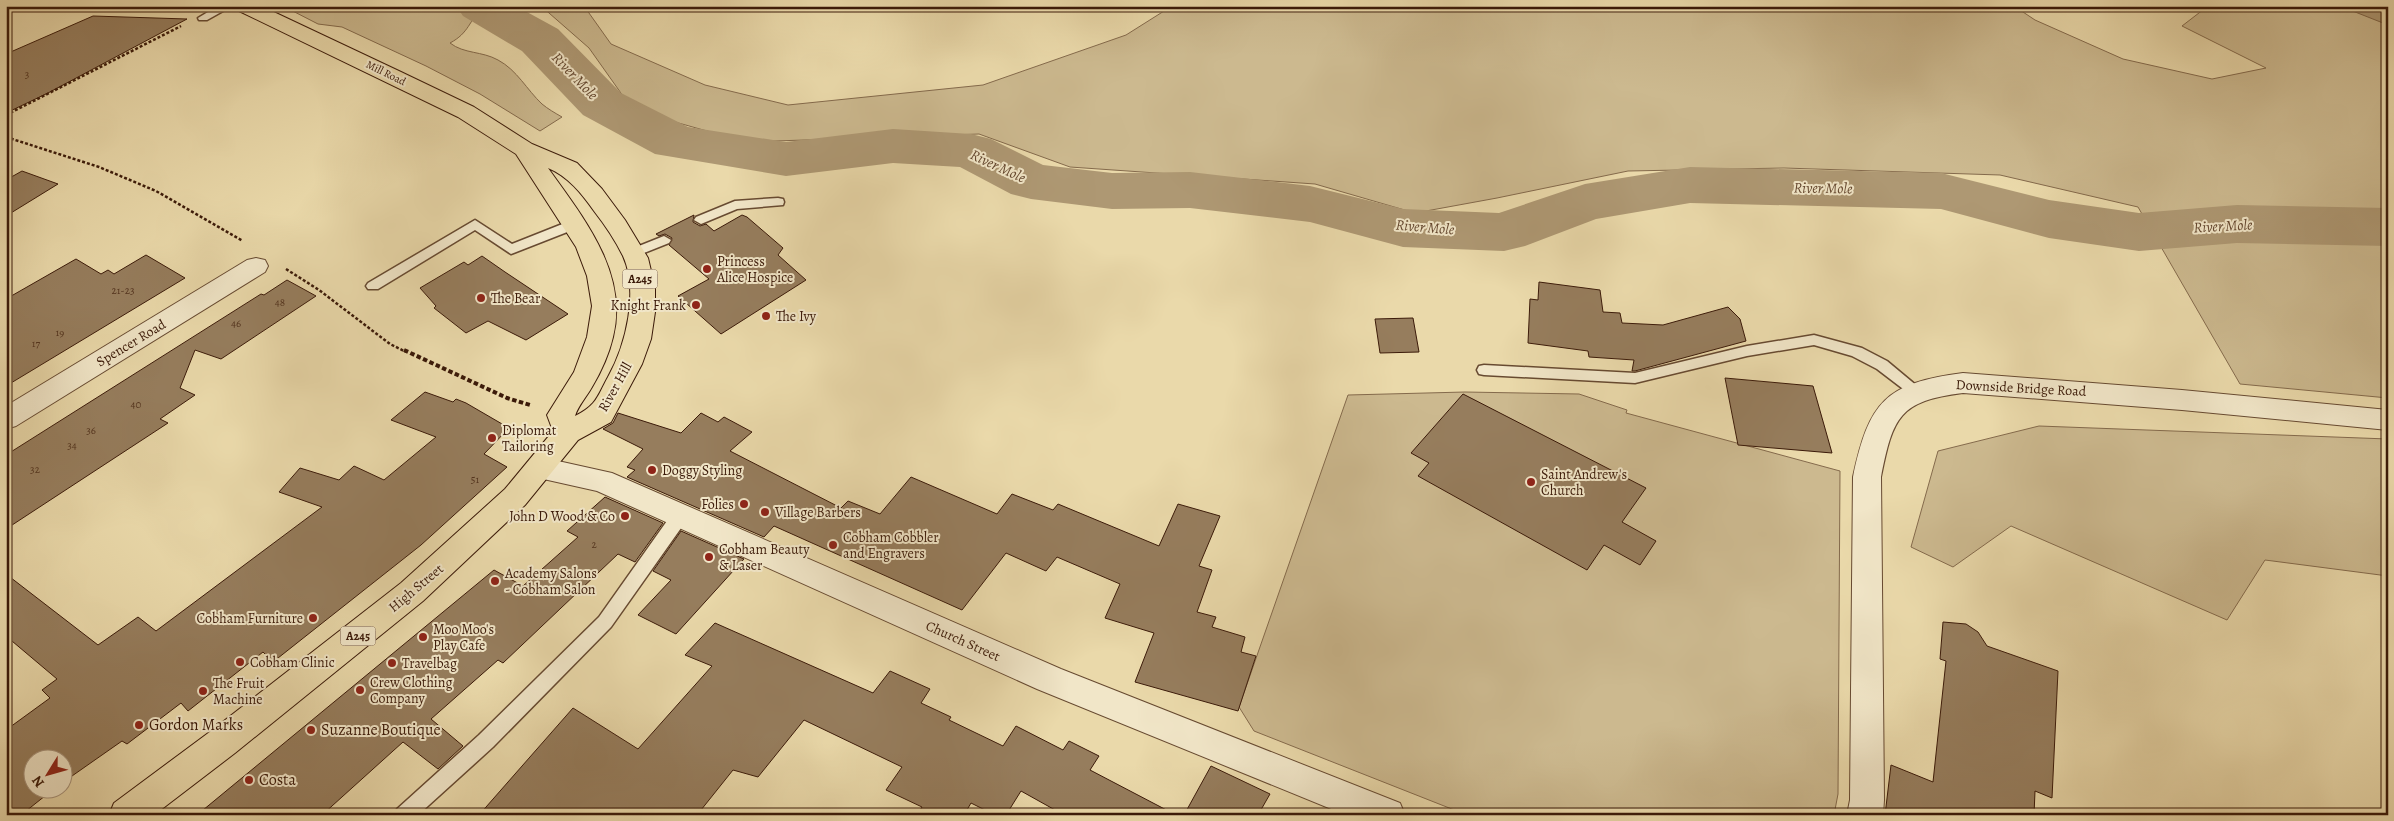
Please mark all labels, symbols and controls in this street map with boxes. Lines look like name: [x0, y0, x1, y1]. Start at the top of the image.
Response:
water label: River Mole: [547, 48, 603, 105]
street label: Mill Road: [363, 57, 409, 89]
house number: 3: [25, 67, 29, 82]
water label: River Mole: [967, 144, 1029, 188]
water label: River Mole: [1793, 177, 1853, 199]
water label: River Mole: [1395, 214, 1456, 240]
water label: River Mole: [2193, 214, 2254, 238]
place label: Princess Alice Hospice: [716, 252, 793, 287]
marker: Princess Alice Hospice: [701, 263, 713, 275]
road number: A245: [622, 270, 658, 288]
house number: 21-23: [112, 283, 134, 298]
place label: The Bear: [491, 289, 541, 308]
marker: The Bear: [475, 292, 487, 304]
house number: 48: [275, 295, 285, 310]
place label: Knight Frank: [610, 296, 686, 315]
marker: Knight Frank: [690, 299, 702, 311]
place label: The Ivy: [776, 307, 817, 326]
marker: The Ivy: [760, 310, 772, 322]
street label: Spencer Road: [93, 315, 170, 371]
house number: 46: [231, 316, 241, 331]
house number: 19: [56, 325, 64, 340]
house number: 17: [32, 336, 41, 351]
street label: River Hill: [594, 358, 637, 415]
street label: Downside Bridge Road: [1955, 375, 2087, 401]
house number: 40: [131, 397, 142, 412]
place label: Diplomat Tailoring: [502, 421, 557, 456]
house number: 36: [86, 423, 96, 438]
marker: Diplomat Tailoring: [486, 432, 498, 444]
house number: 34: [67, 438, 77, 453]
place label: Doggy Styling: [662, 461, 742, 480]
house number: 32: [30, 462, 40, 477]
marker: Doggy Styling: [646, 464, 658, 476]
place label: Saint Andrew's Church: [1541, 465, 1627, 500]
house number: 51: [471, 472, 479, 487]
marker: Saint Andrew's Church: [1525, 476, 1537, 488]
place label: Folies: [701, 495, 734, 514]
marker: Folies: [738, 498, 750, 510]
place label: Village Barbers: [774, 503, 861, 522]
marker: Village Barbers: [759, 506, 771, 518]
place label: John D Wood & Co: [509, 507, 615, 526]
marker: John D Wood & Co: [619, 510, 631, 522]
place label: Cobham Cobbler and Engravers: [843, 528, 939, 563]
house number: 2: [591, 537, 597, 552]
marker: Cobham Cobbler and Engravers: [827, 539, 839, 551]
place label: Cobham Beauty & Laser: [719, 540, 810, 575]
marker: Cobham Beauty & Laser: [703, 551, 715, 563]
street label: High Street: [385, 559, 448, 617]
place label: Academy Salons - Cobham Salon: [504, 564, 597, 599]
marker: Academy Salons - Cobham Salon: [489, 575, 501, 587]
place label: Cobham Furniture: [197, 609, 303, 628]
marker: Cobham Furniture: [307, 612, 319, 624]
street label: Church Street: [923, 616, 1004, 666]
place label: Moo Moo's Play Cafe: [433, 620, 494, 655]
road number: A245: [340, 626, 376, 646]
marker: Moo Moo's Play Cafe: [417, 631, 429, 643]
place label: Cobham Clinic: [250, 653, 335, 672]
place label: Travelbag: [402, 654, 457, 673]
marker: Cobham Clinic: [234, 656, 246, 668]
marker: Travelbag: [386, 657, 398, 669]
place label: Crew Clothing Company: [370, 673, 453, 708]
place label: The Fruit Machine: [213, 674, 265, 709]
marker: Crew Clothing Company: [354, 684, 366, 696]
marker: The Fruit Machine: [197, 685, 209, 697]
place label: Gordon Marks: [149, 714, 243, 736]
marker: Gordon Marks: [133, 719, 145, 731]
place label: Suzanne Boutique: [321, 719, 441, 741]
marker: Suzanne Boutique: [305, 724, 317, 736]
north arrow: [22, 748, 72, 798]
place label: Costa: [259, 769, 296, 791]
text: N: [27, 772, 49, 791]
marker: Costa: [243, 774, 255, 786]

